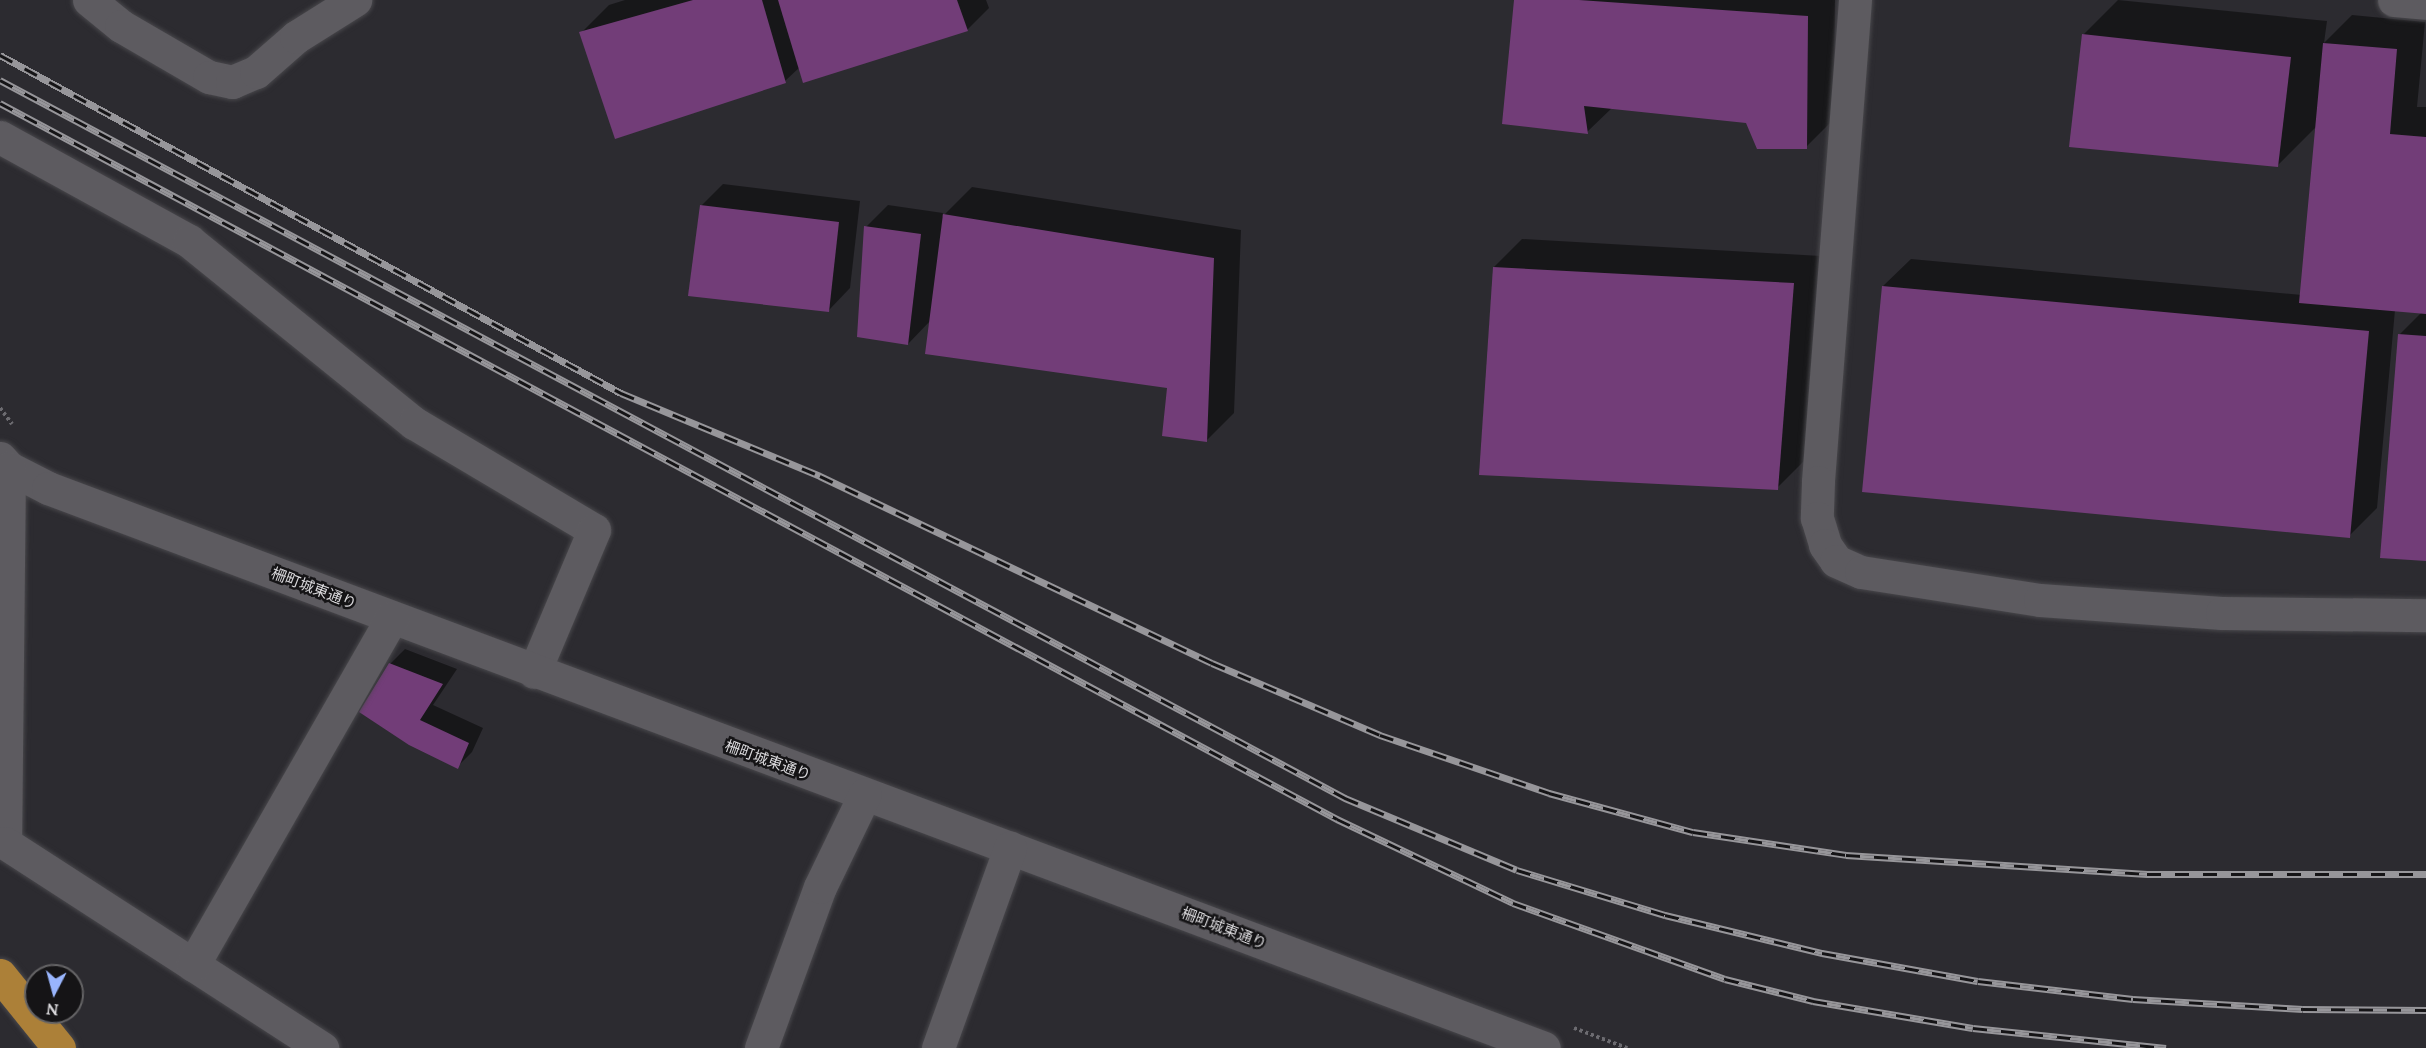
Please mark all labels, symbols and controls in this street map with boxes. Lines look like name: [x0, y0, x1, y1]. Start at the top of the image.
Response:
street label: 柵町城東通り: [269, 563, 359, 613]
street label: 柵町城東通り: [723, 736, 813, 784]
street label: 柵町城東通り: [1179, 903, 1269, 953]
north arrow: [24, 964, 84, 1024]
text: N: [45, 999, 60, 1021]

